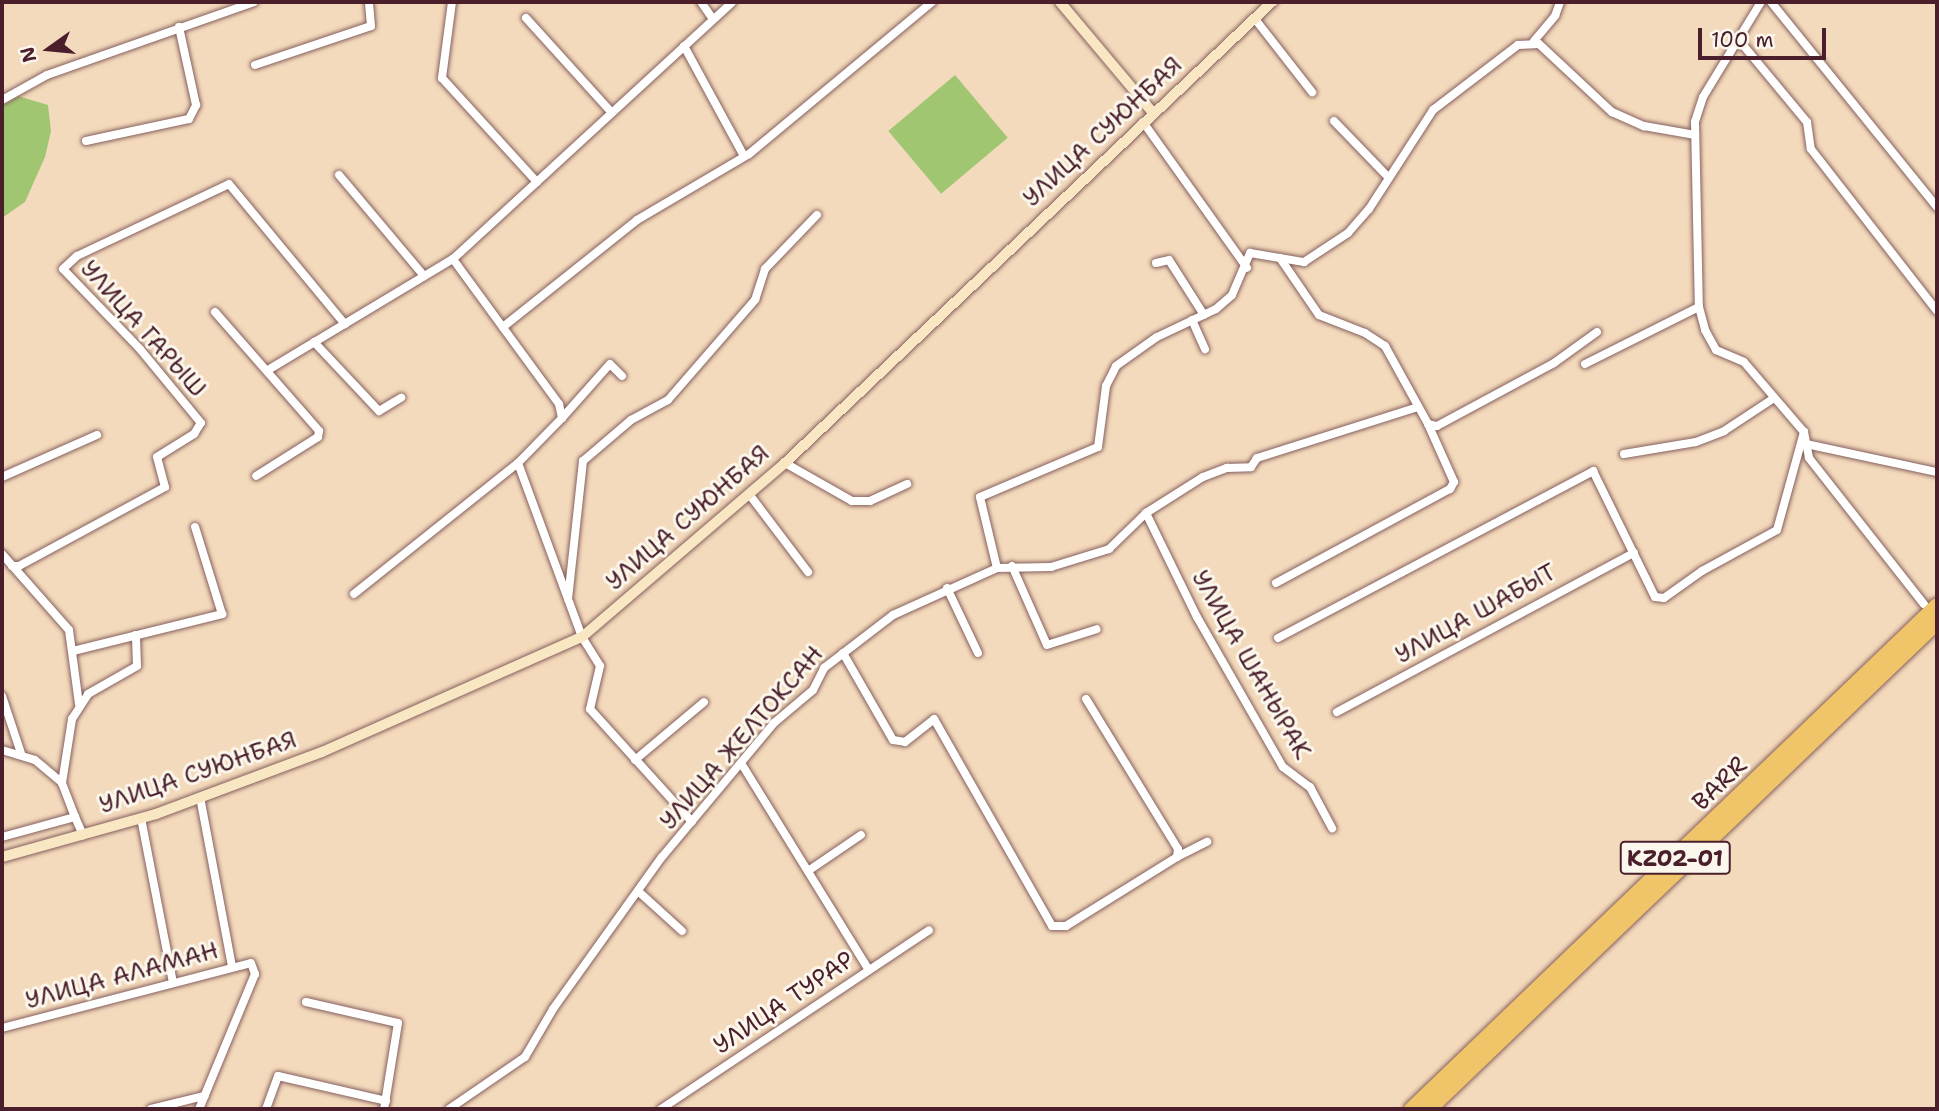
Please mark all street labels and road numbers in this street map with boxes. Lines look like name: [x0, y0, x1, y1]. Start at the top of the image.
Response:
street label: УЛИЦА СУЮНБАЯ: [1018, 51, 1188, 213]
street label: УЛИЦА ГАРЫШ: [74, 255, 212, 403]
street label: УЛИЦА СУЮНБАЯ: [601, 439, 775, 597]
street label: УЛИЦА ШАБЫТ: [1391, 558, 1561, 670]
street label: УЛИЦА ШАНЫРАК: [1185, 565, 1317, 765]
street label: УЛИЦА ЖЕЛТОКСАН: [654, 640, 830, 836]
street label: УЛИЦА СУЮНБАЯ: [96, 726, 300, 820]
street label: BARR: [1687, 751, 1753, 817]
road number: KZ02-01: [1619, 838, 1731, 878]
street label: УЛИЦА АЛАМАН: [22, 936, 222, 1016]
street label: УЛИЦА ТУРАР: [708, 946, 860, 1060]

